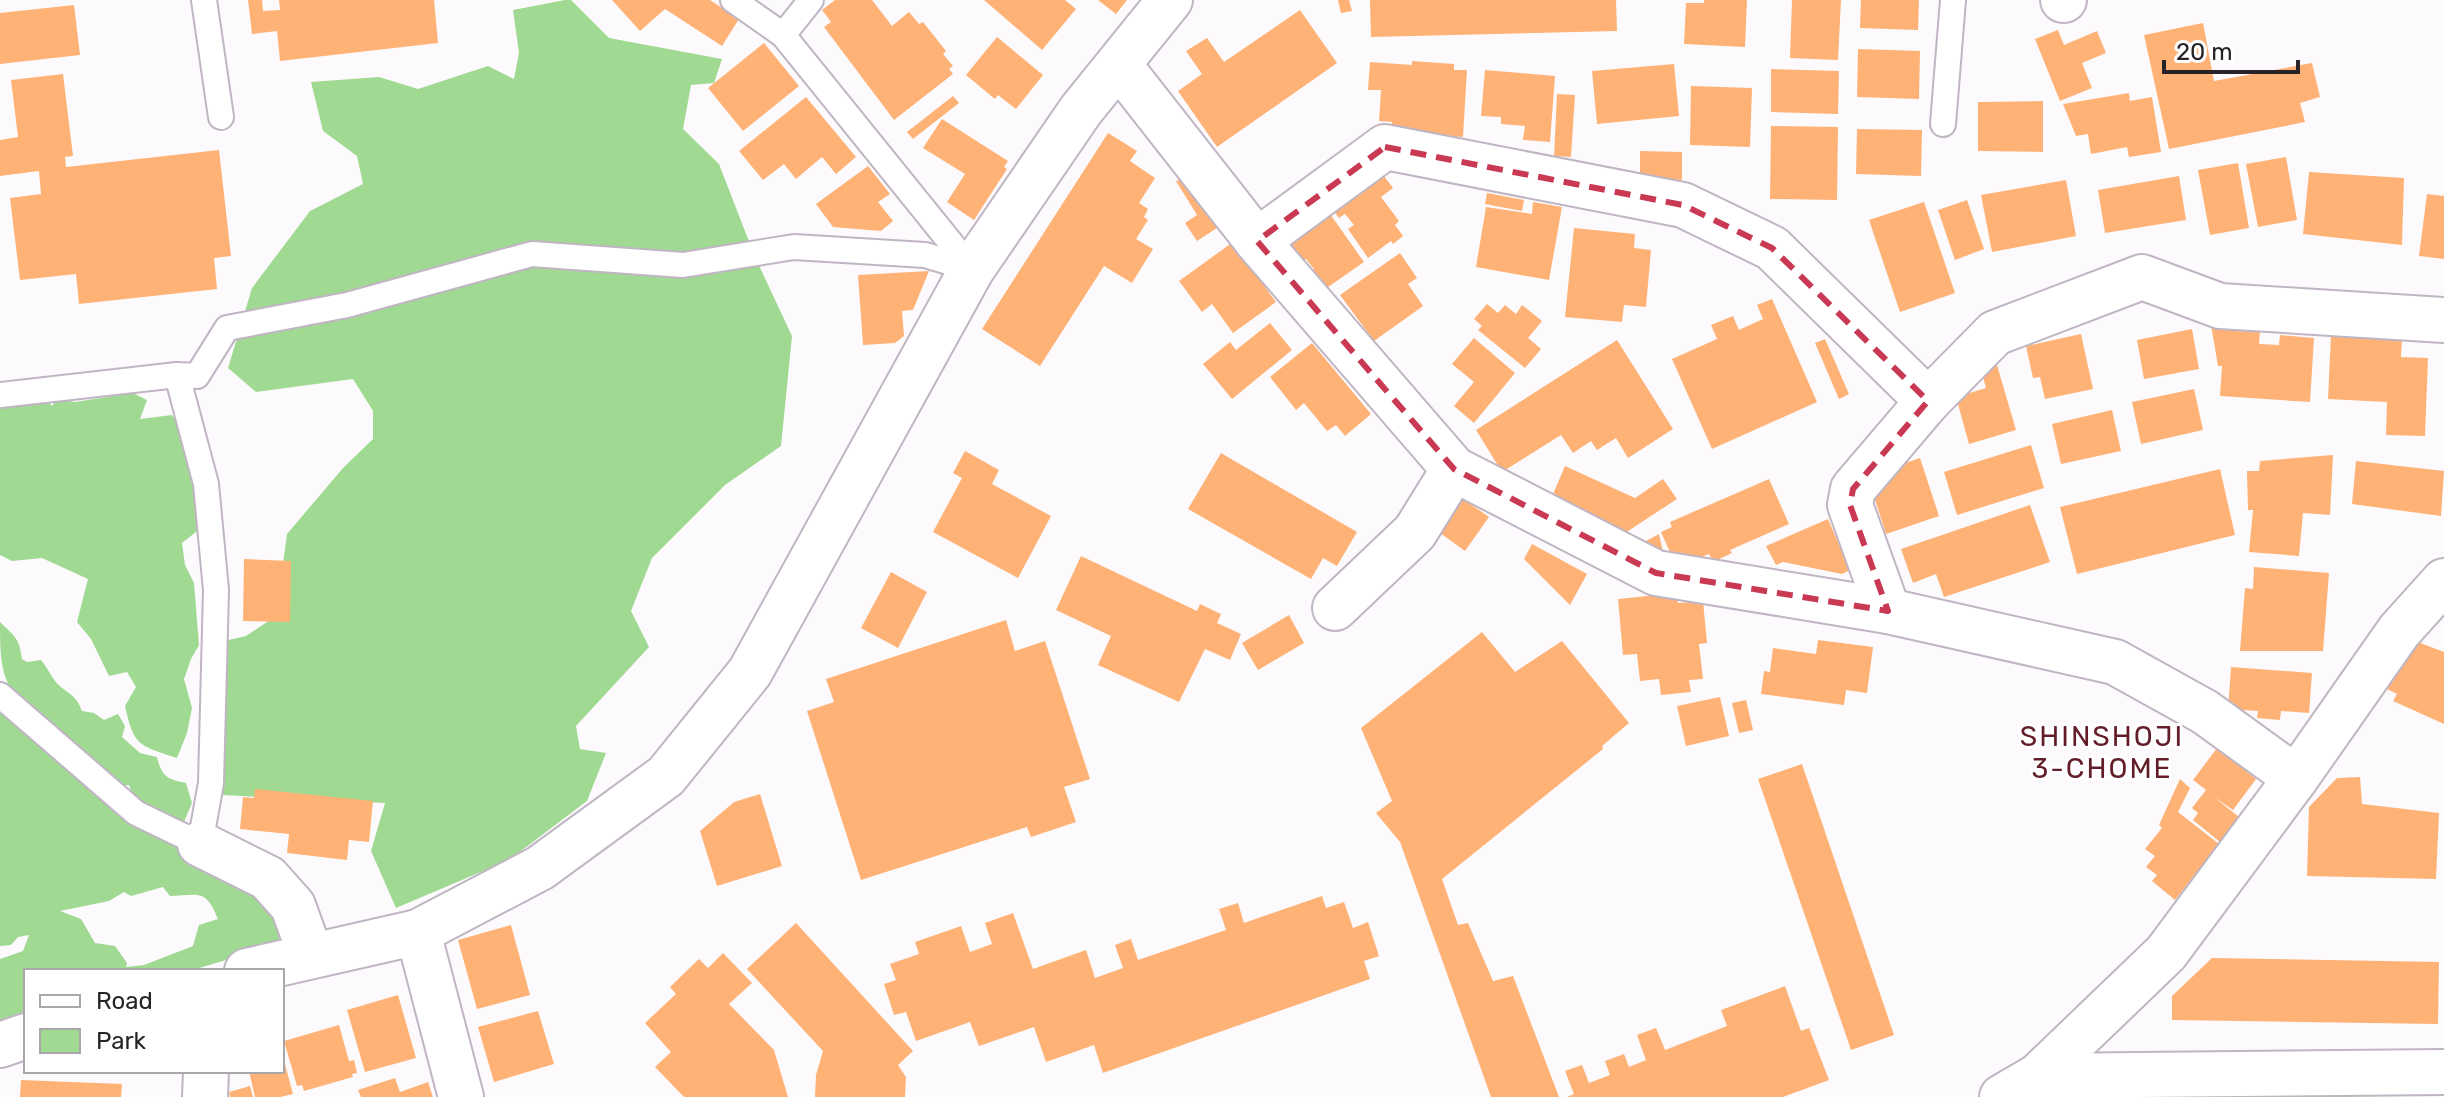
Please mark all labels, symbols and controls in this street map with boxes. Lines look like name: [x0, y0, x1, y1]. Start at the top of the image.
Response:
scale bar: [2164, 24, 2298, 74]
text: 20 m: [2176, 38, 2233, 66]
district label: SHINSHOJI 3-CHOME: [2020, 720, 2184, 785]
legend: [24, 969, 284, 1073]
text: Road: [96, 987, 153, 1015]
text: Park: [96, 1027, 147, 1055]

